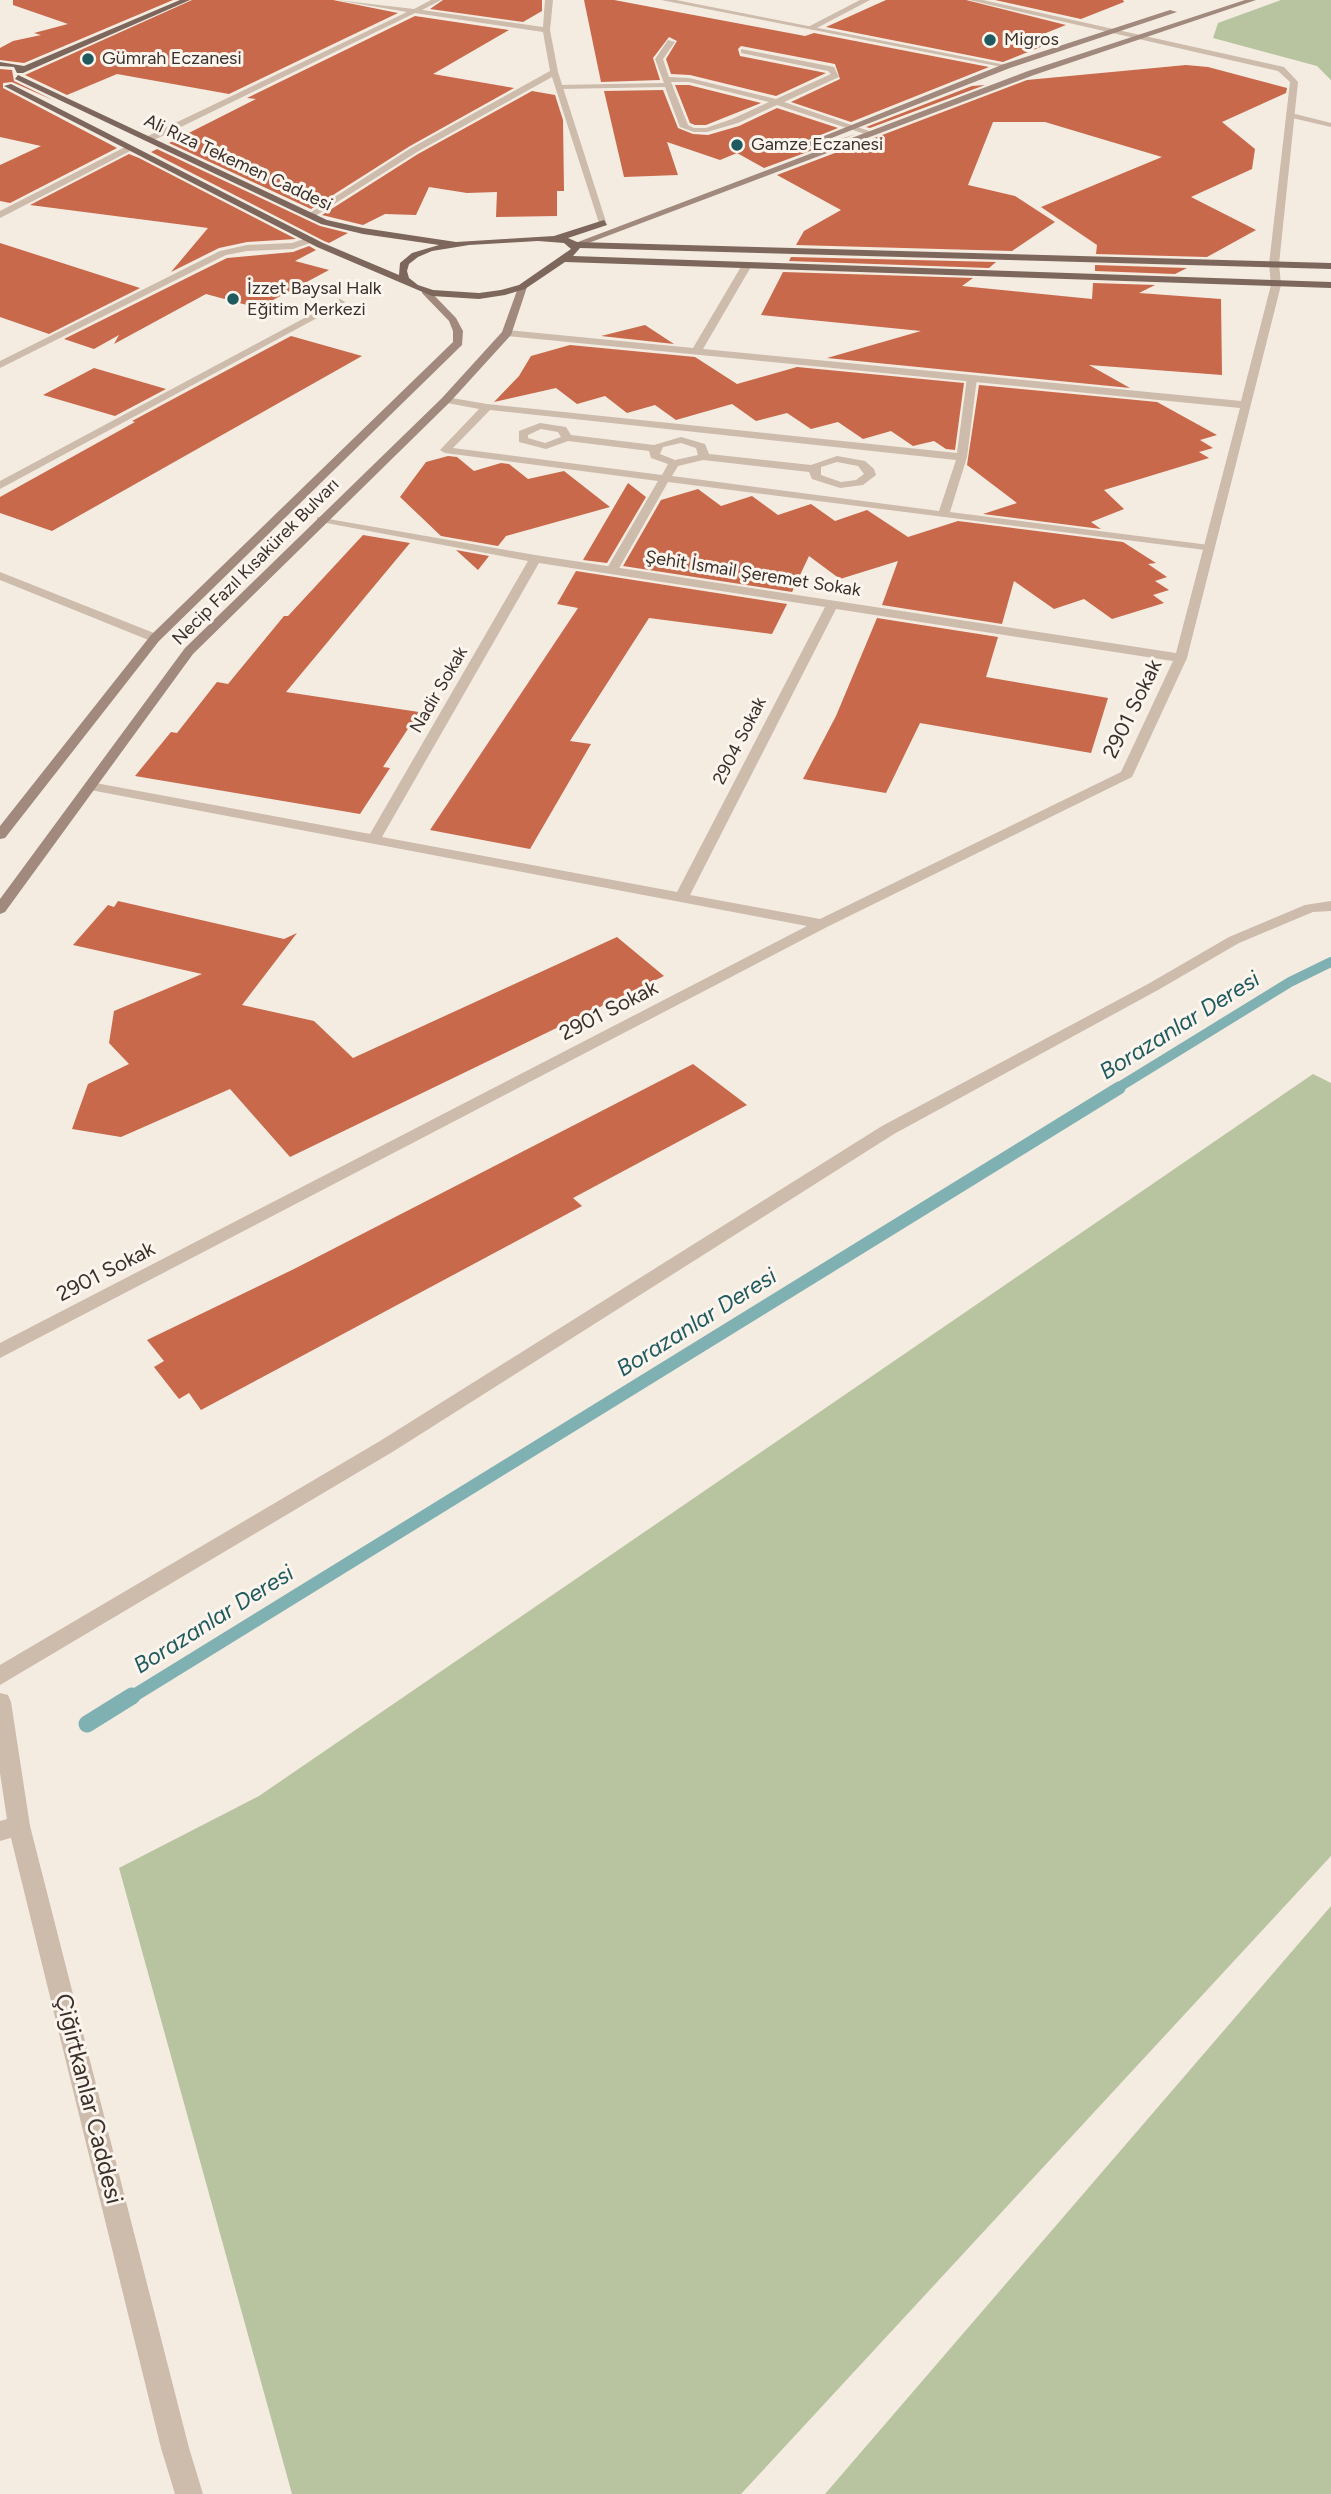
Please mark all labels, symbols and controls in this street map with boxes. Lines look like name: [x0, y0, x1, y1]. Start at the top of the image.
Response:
place label: Migros: [1004, 29, 1059, 51]
marker: Migros: [982, 32, 998, 48]
place label: Gümrah Eczanesi: [102, 48, 242, 70]
marker: Gümrah Eczanesi: [80, 51, 96, 67]
street label: Ali Rıza Tekemen Caddesi: [141, 110, 335, 216]
place label: Gamze Eczanesi: [751, 134, 883, 156]
marker: Gamze Eczanesi: [729, 137, 745, 153]
place label: İzzet Baysal Halk Eğitim Merkezi: [247, 278, 382, 320]
marker: İzzet Baysal Halk Eğitim Merkezi: [225, 291, 241, 307]
street label: Necip Fazıl Kısakürek Bulvarı: [168, 474, 344, 650]
street label: Şehit İsmail Şeremet Sokak: [644, 546, 862, 602]
street label: Nadir Sokak: [406, 643, 472, 737]
street label: 2901 Sokak: [1098, 655, 1168, 763]
street label: 2904 Sokak: [709, 694, 771, 788]
water label: Borazanlar Deresi: [1095, 966, 1265, 1086]
street label: 2901 Sokak: [556, 976, 662, 1046]
street label: 2901 Sokak: [53, 1237, 159, 1307]
water label: Borazanlar Deresi: [612, 1263, 782, 1383]
water label: Borazanlar Deresi: [129, 1560, 299, 1680]
street label: Çiğirtkanlar Caddesi: [48, 1991, 128, 2207]

